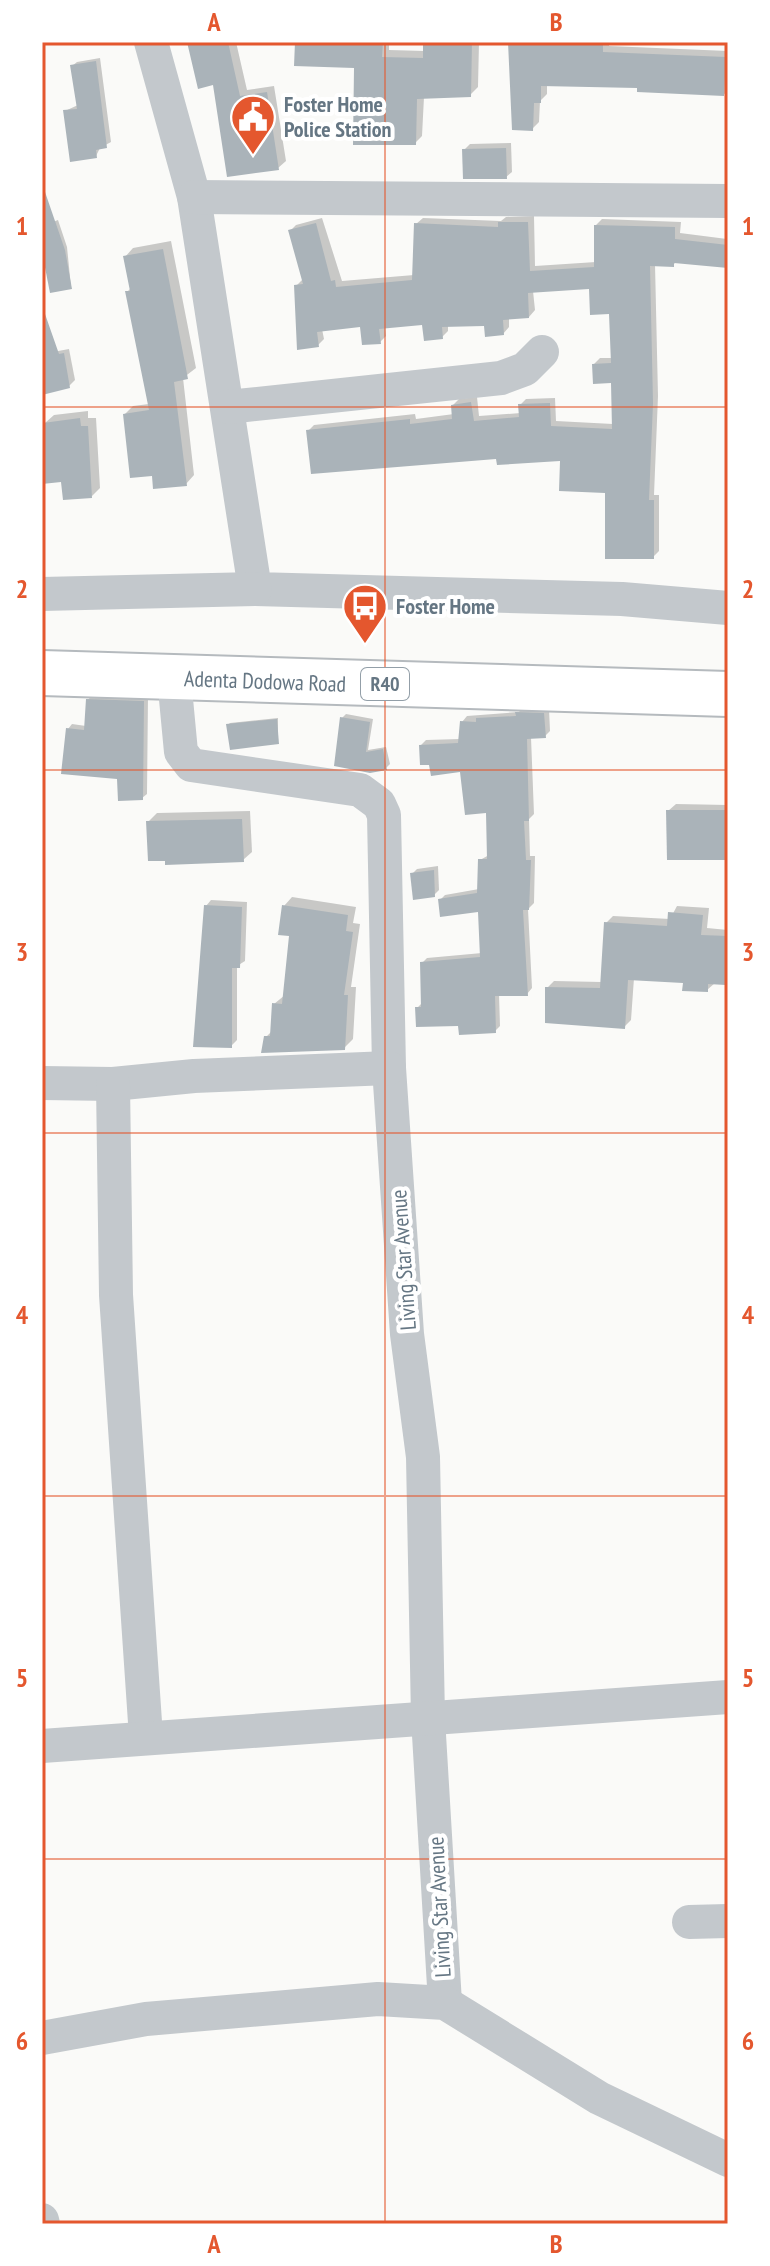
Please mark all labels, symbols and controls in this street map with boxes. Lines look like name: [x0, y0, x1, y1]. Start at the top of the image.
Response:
text: A: [206, 5, 221, 38]
text: B: [550, 5, 563, 38]
place label: Foster Home Police Station: [284, 90, 392, 143]
public building icon: Foster Home Police Station: [229, 93, 277, 156]
text: 1: [16, 209, 28, 242]
text: 1: [742, 209, 754, 242]
text: 2: [16, 572, 28, 605]
text: 2: [742, 572, 754, 605]
bus stop icon: Foster Home: [341, 582, 389, 645]
place label: Foster Home: [396, 592, 495, 620]
street label: Adenta Dodowa Road: [184, 664, 346, 698]
road number: R40: [361, 668, 409, 700]
text: 3: [16, 935, 28, 968]
text: 3: [742, 935, 754, 968]
street label: Living Star Avenue: [384, 1189, 422, 1331]
text: 4: [16, 1298, 29, 1331]
text: 4: [742, 1298, 755, 1331]
text: 5: [16, 1661, 28, 1694]
text: 5: [742, 1661, 754, 1694]
street label: Living Star Avenue: [421, 1836, 457, 1978]
text: 6: [16, 2024, 28, 2057]
text: 6: [742, 2024, 754, 2057]
text: A: [206, 2227, 221, 2260]
text: B: [550, 2227, 563, 2260]

